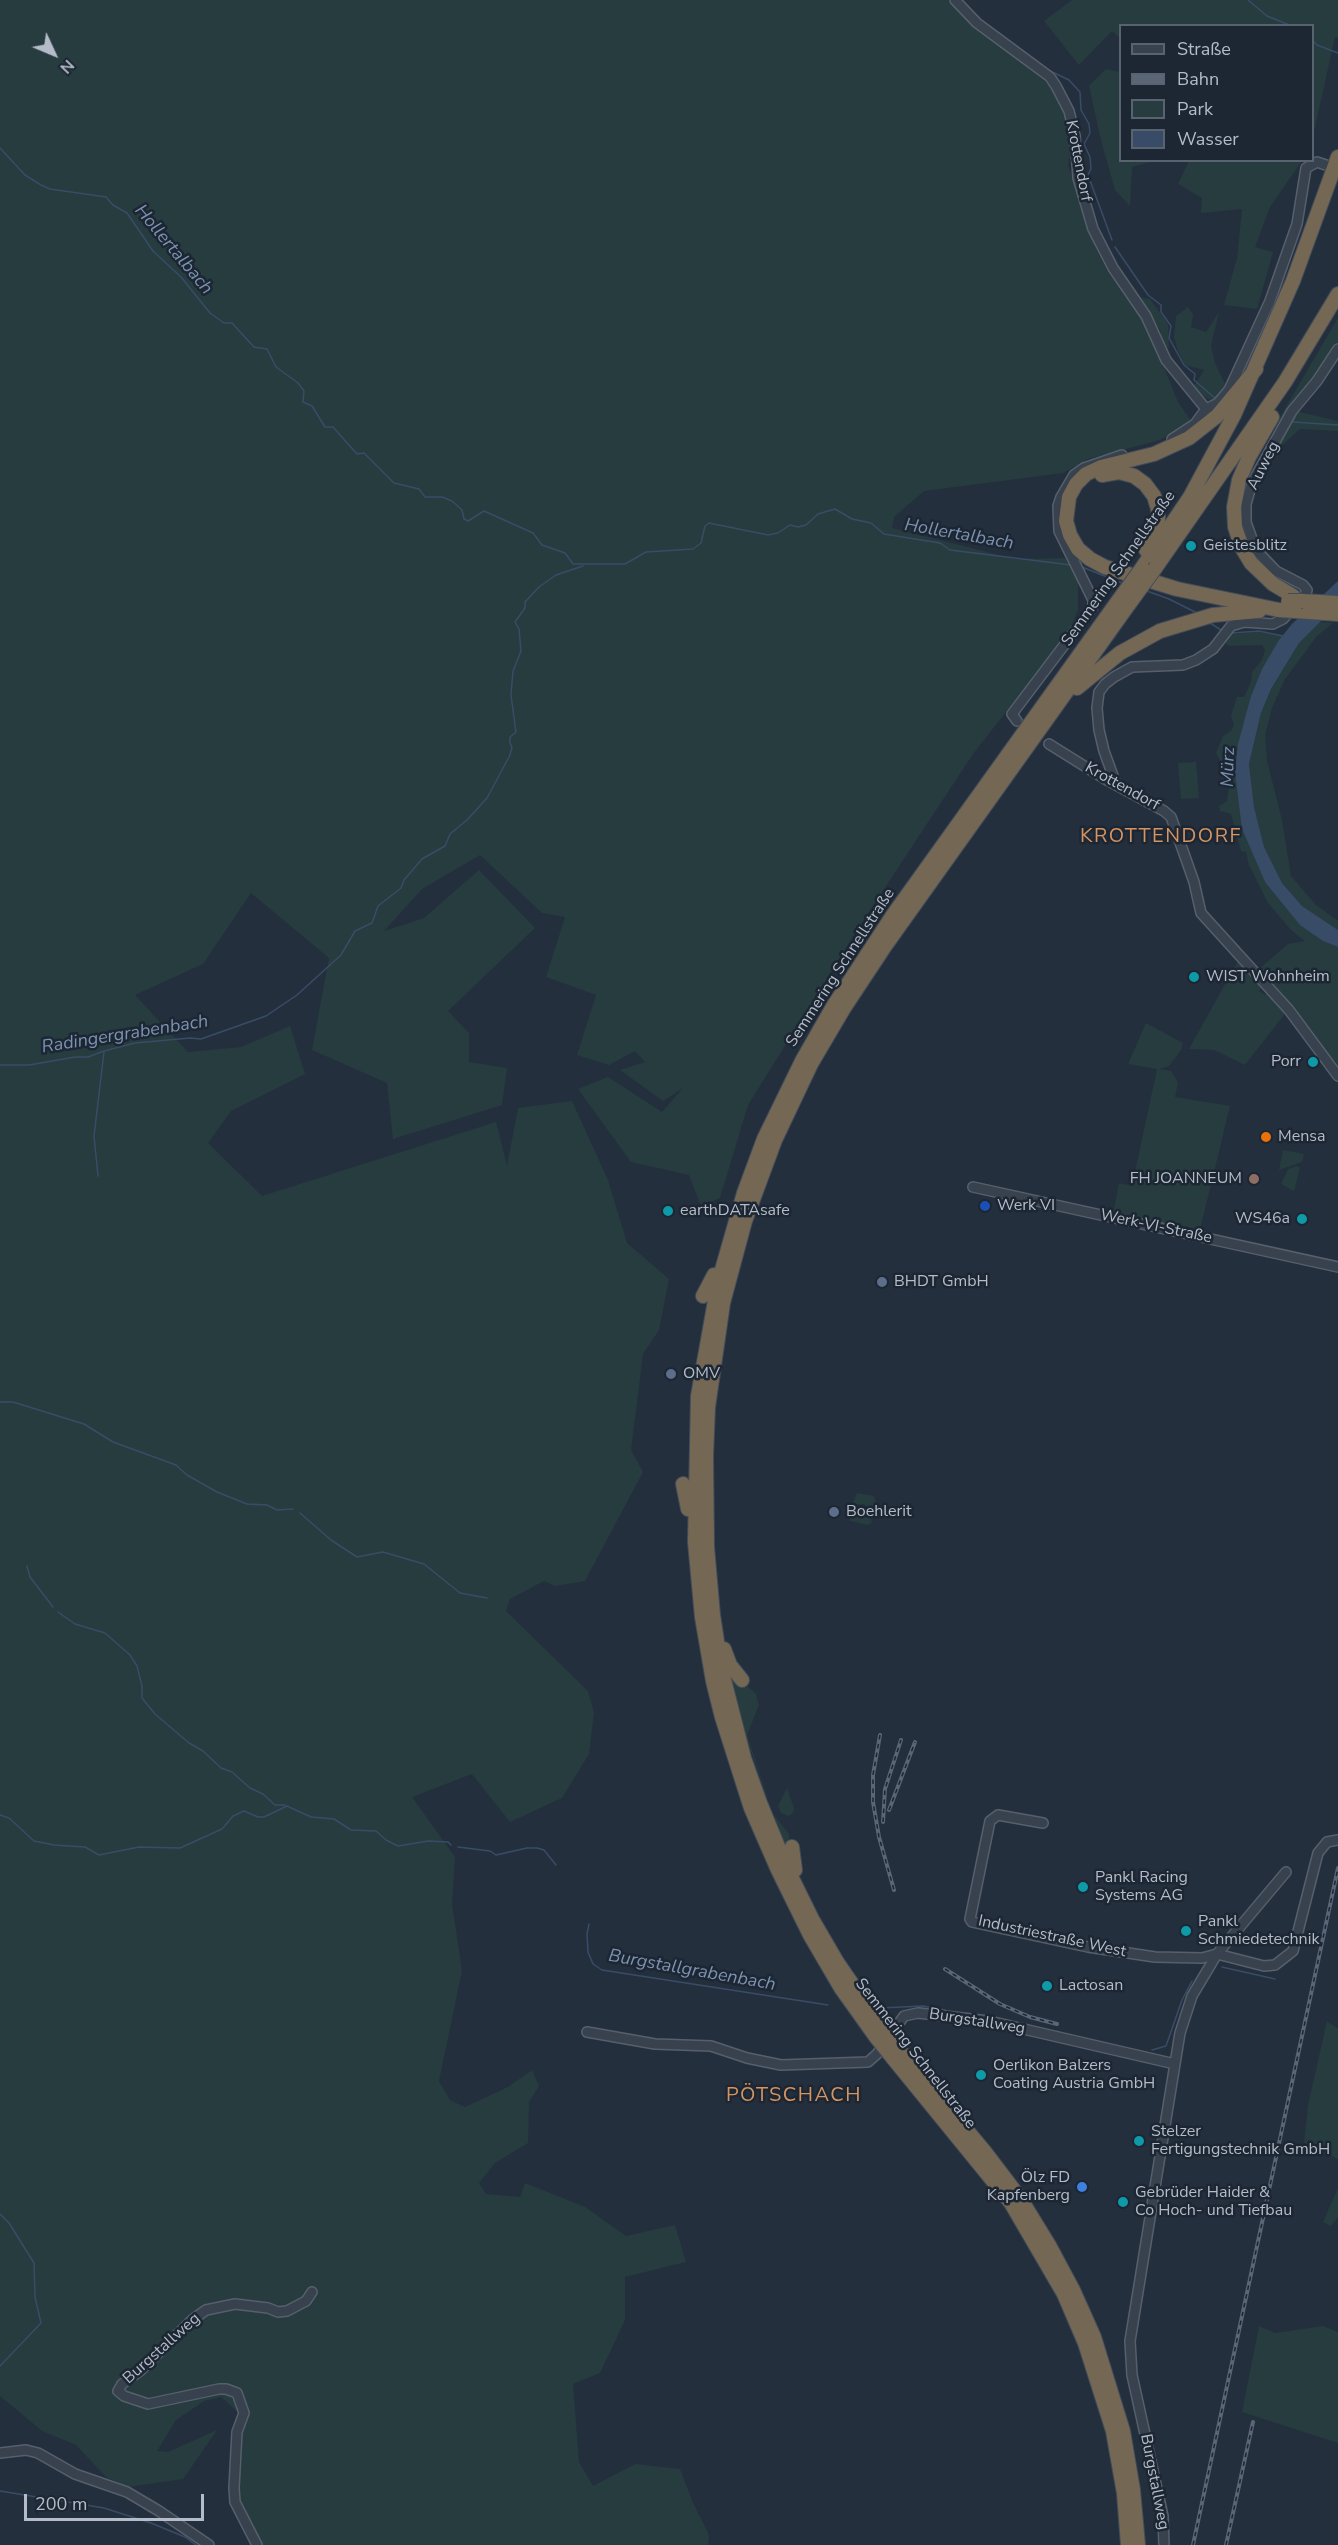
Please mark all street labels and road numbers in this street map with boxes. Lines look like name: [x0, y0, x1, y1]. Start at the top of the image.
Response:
street label: Krottendorf: [1061, 119, 1095, 203]
street label: Auweg: [1244, 439, 1284, 493]
street label: Semmering Schnellstraße: [1058, 488, 1180, 650]
street label: Krottendorf: [1081, 759, 1163, 815]
street label: Semmering Schnellstraße: [782, 885, 900, 1051]
street label: Werk-VI-Straße: [1098, 1206, 1214, 1248]
street label: Industriestraße West: [976, 1912, 1128, 1962]
street label: Semmering Schnellstraße: [850, 1975, 980, 2133]
street label: Burgstallweg: [928, 2005, 1026, 2039]
street label: Burgstallweg: [120, 2309, 204, 2389]
street label: Burgstallweg: [1135, 2433, 1173, 2531]

